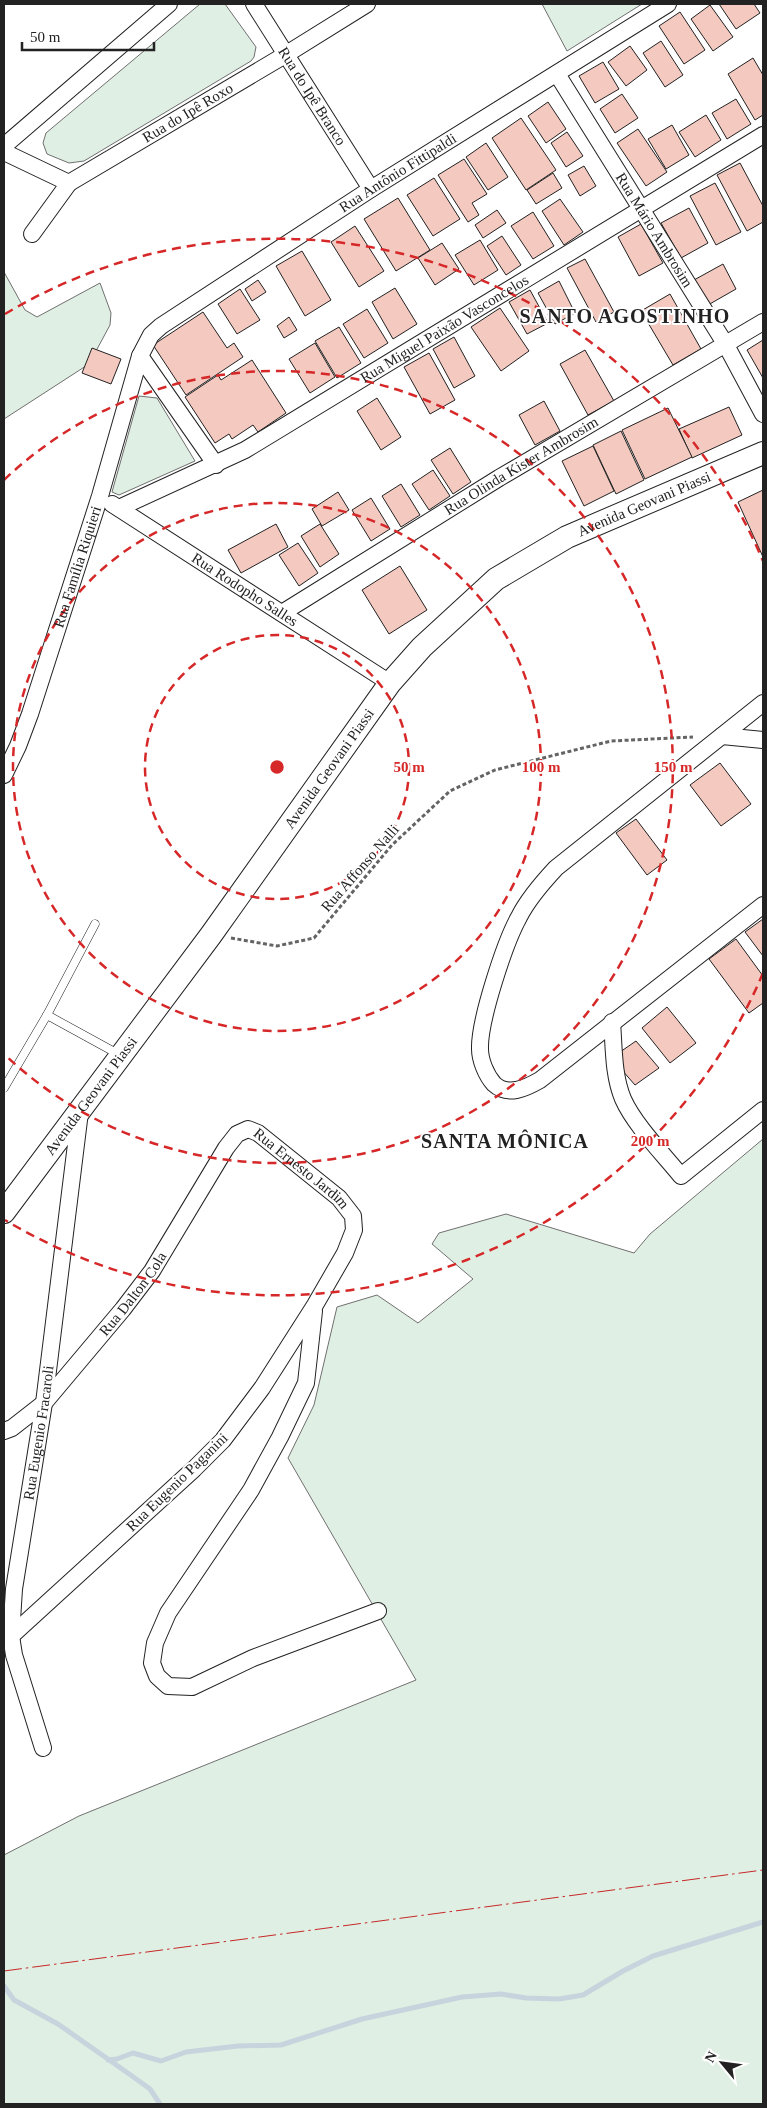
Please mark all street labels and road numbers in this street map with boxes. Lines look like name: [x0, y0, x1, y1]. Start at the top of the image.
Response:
street label: Rua do Ipê Branco: [275, 44, 349, 148]
street label: Rua do Ipê Roxo: [140, 80, 236, 146]
street label: Rua Antônio Fittipaldi: [336, 130, 459, 216]
street label: Rua Mário Ambrosim: [613, 170, 696, 291]
street label: Rua Miguel Paixão Vasconcelos: [357, 272, 531, 386]
street label: Rua Olinda Kister Ambrosim: [441, 413, 601, 518]
street label: Avenida Geovani Piassi: [575, 468, 713, 539]
street label: Rua Família Riquieri: [50, 504, 104, 630]
street label: Rua Rodopho Salles: [189, 550, 301, 630]
street label: Avenida Geovani Piassi: [281, 706, 377, 832]
street label: Rua Affonso Nalli: [318, 821, 402, 915]
street label: Avenida Geovani Piassi: [42, 1034, 140, 1158]
street label: Rua Ernesto Jardim: [251, 1125, 353, 1212]
street label: Rua Dalton Cola: [96, 1249, 170, 1339]
street label: Rua Eugenio Fracaroli: [20, 1365, 57, 1501]
street label: Rua Eugenio Paganini: [123, 1430, 231, 1534]

